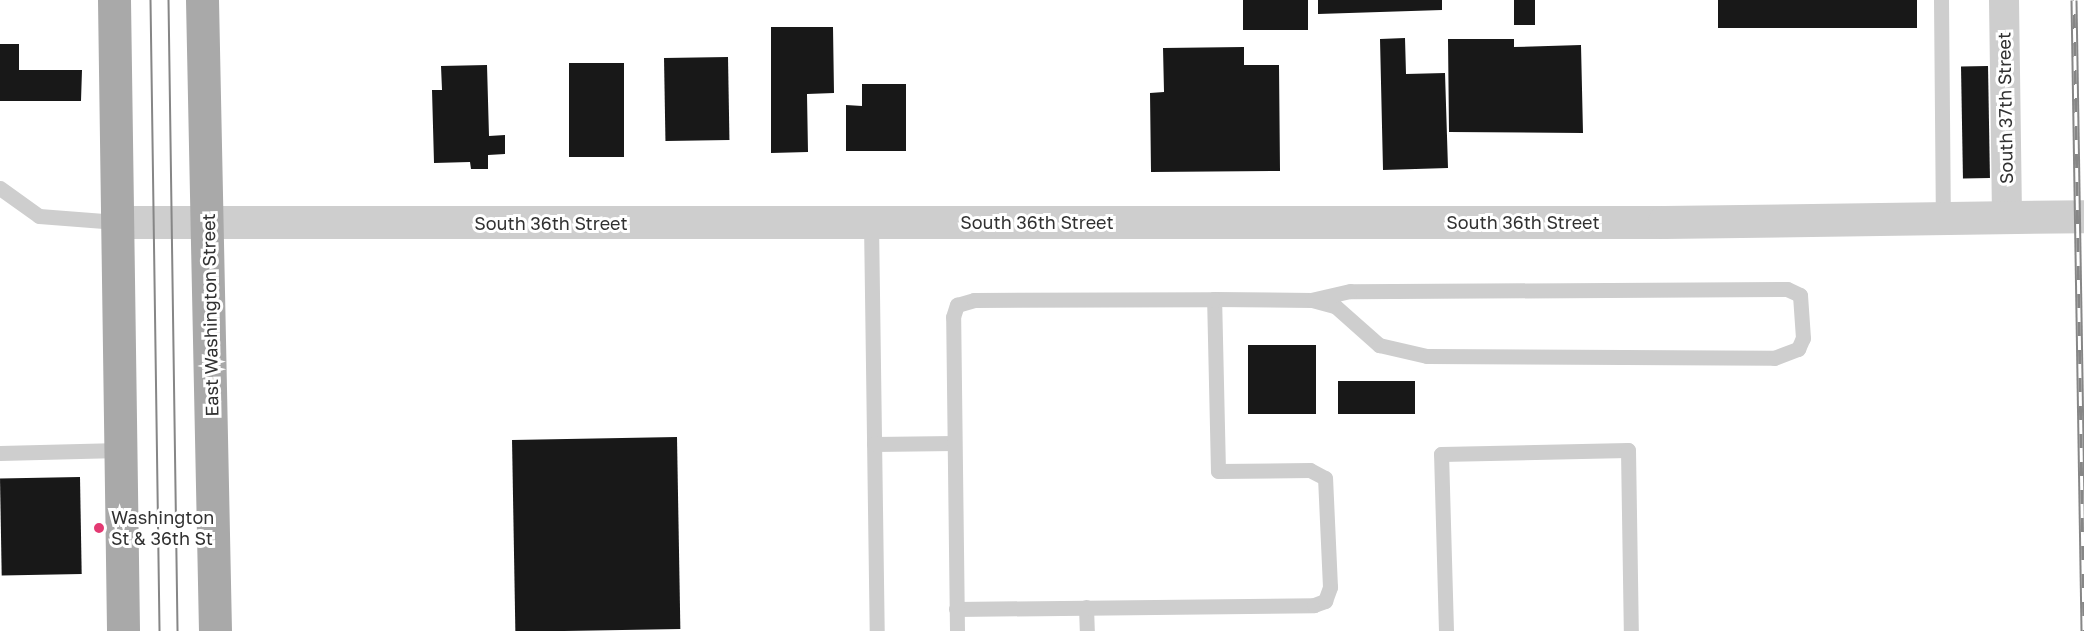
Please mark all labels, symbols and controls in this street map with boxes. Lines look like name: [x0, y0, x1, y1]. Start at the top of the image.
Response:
street label: South 37th Street: [1993, 32, 2017, 184]
street label: South 36th Street: [960, 211, 1114, 233]
street label: South 36th Street: [1446, 211, 1600, 233]
street label: South 36th Street: [474, 212, 628, 234]
street label: East Washington Street: [197, 213, 223, 417]
place label: Washington St & 36th St: [111, 507, 214, 550]
marker: Washington St & 36th St: [92, 521, 106, 535]

